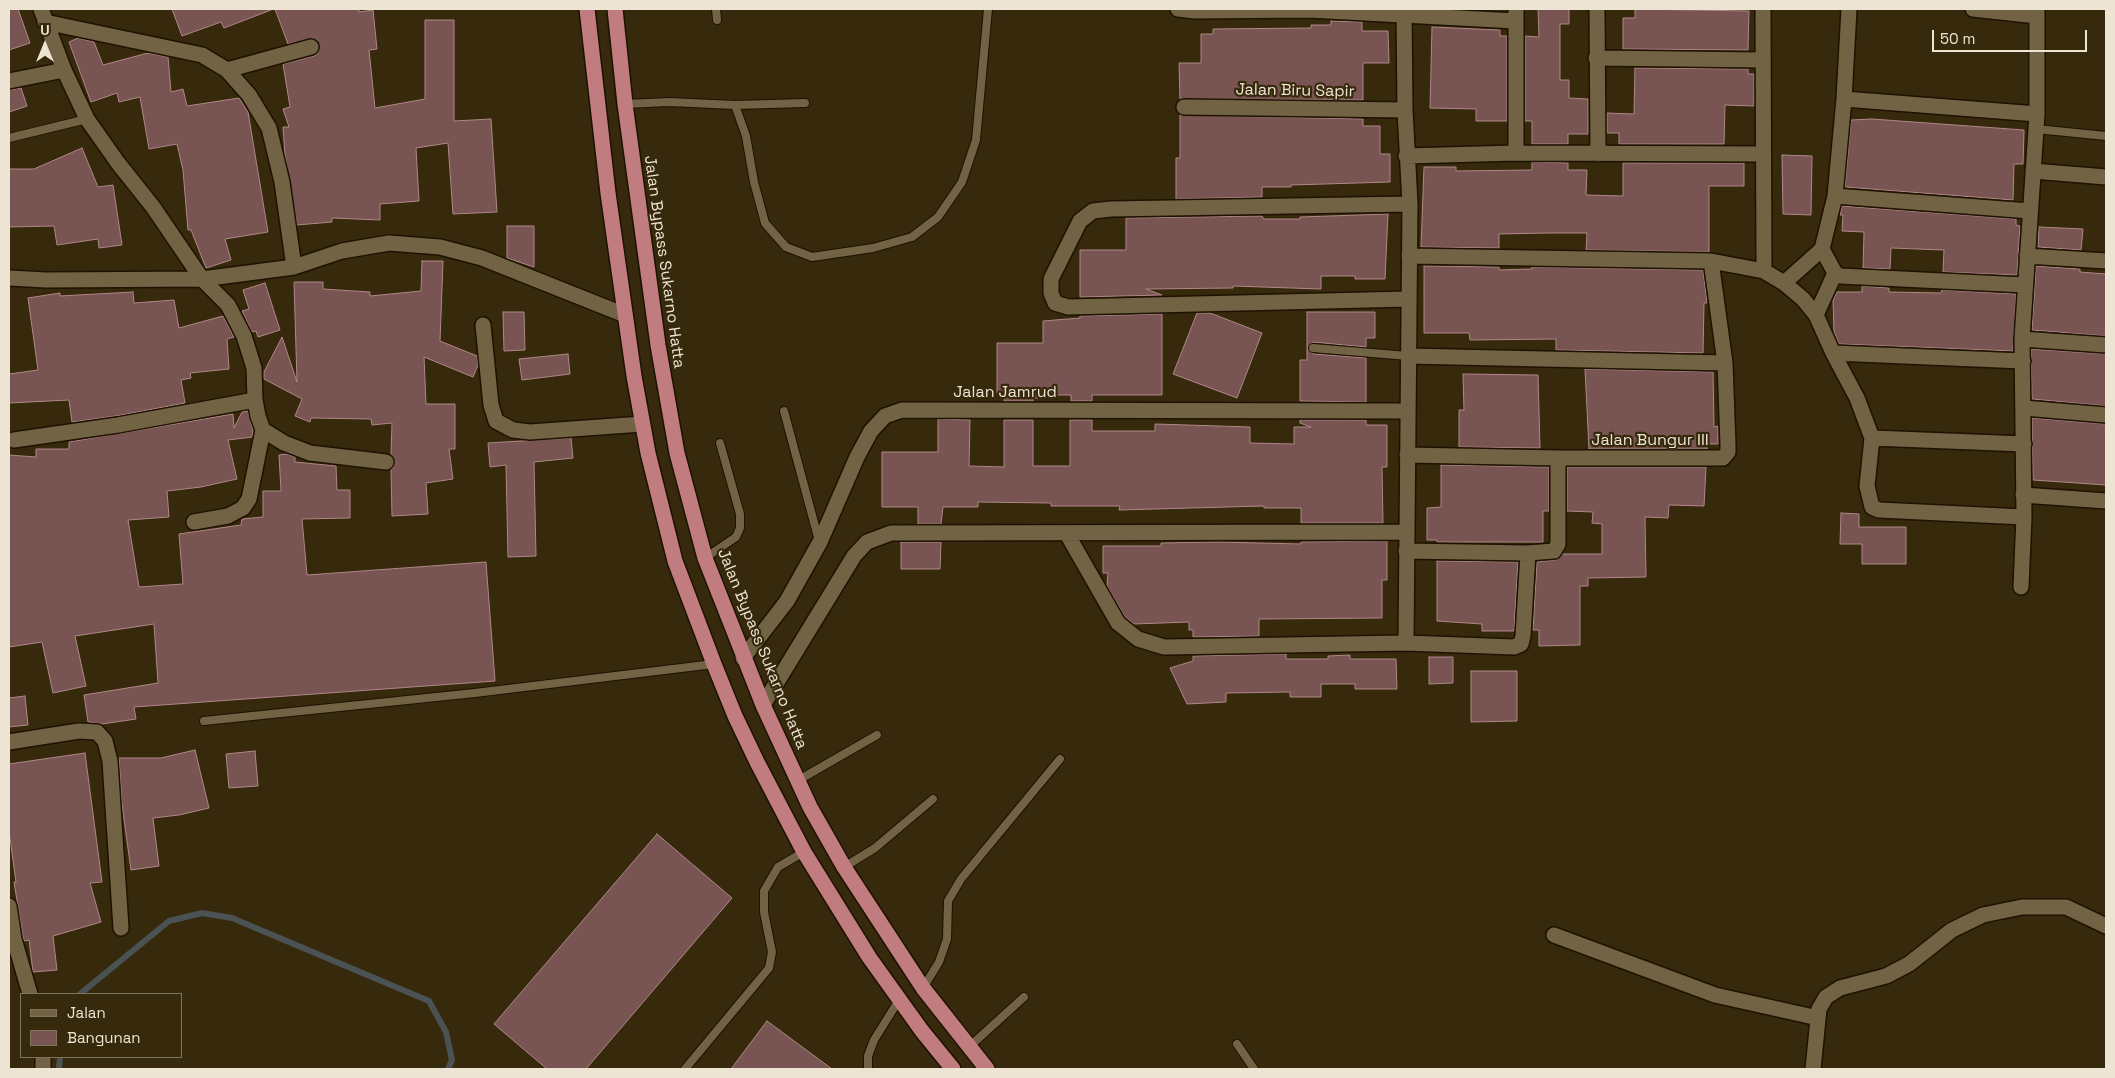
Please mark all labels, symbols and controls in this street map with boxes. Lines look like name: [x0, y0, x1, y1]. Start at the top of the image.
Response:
north arrow: [20, 20, 70, 70]
scale bar: [1935, 20, 2090, 52]
text: U: [40, 21, 50, 39]
text: 50 m: [1940, 29, 1975, 48]
street label: Jalan Biru Sapir: [1235, 80, 1355, 102]
street label: Jalan Bypass Sukarno Hatta: [640, 154, 688, 370]
street label: Jalan Jamrud: [953, 383, 1057, 403]
street label: Jalan Bungur III: [1591, 431, 1709, 451]
street label: Jalan Bypass Sukarno Hatta: [713, 546, 811, 752]
legend: [20, 993, 182, 1058]
text: Jalan: [67, 1003, 106, 1022]
text: Bangunan: [67, 1028, 141, 1047]

